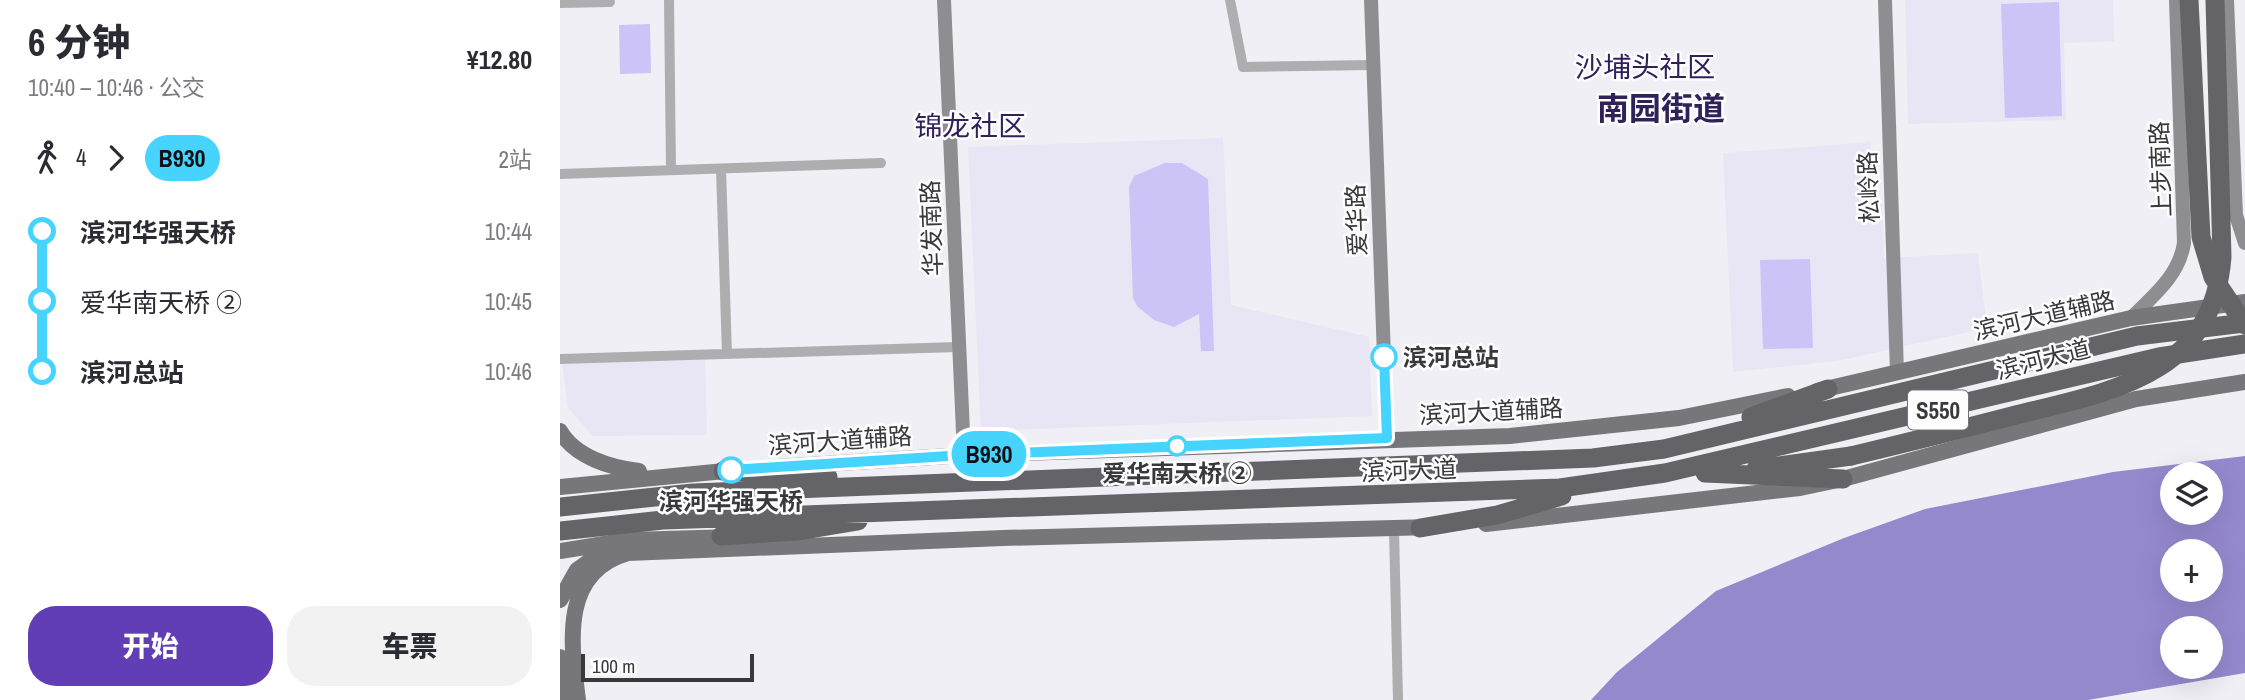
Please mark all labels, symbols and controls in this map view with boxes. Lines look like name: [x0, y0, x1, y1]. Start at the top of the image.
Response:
text: 6 分钟: [28, 17, 130, 68]
text: ¥12.80: [467, 42, 532, 77]
district label: 沙埔头社区: [1575, 48, 1715, 86]
text: 10:40 – 10:46 · 公交: [28, 72, 205, 103]
district label: 南园街道: [1597, 87, 1725, 130]
district label: 锦龙社区: [914, 107, 1026, 145]
street label: 上步南路: [2142, 120, 2178, 218]
icon: walk: [28, 139, 66, 177]
icon: forward: [97, 139, 135, 177]
text: 4: [76, 142, 87, 173]
text: B930: [159, 142, 206, 174]
text: 2站: [499, 144, 532, 175]
street label: 松岭路: [1851, 150, 1885, 224]
street label: 华发南路: [913, 179, 949, 277]
street label: 爱华路: [1339, 183, 1373, 257]
text: 滨河华强天桥: [80, 215, 236, 250]
text: 10:44: [485, 216, 532, 247]
street label: 滨河大道辅路: [1970, 283, 2118, 347]
text: 爱华南天桥 ②: [80, 285, 242, 320]
text: 10:45: [485, 286, 532, 317]
street label: 滨河大道: [1993, 332, 2093, 386]
place label: 滨河总站: [1403, 341, 1499, 373]
marker: 滨河总站: [1371, 344, 1397, 370]
text: 滨河总站: [80, 355, 184, 390]
text: 10:46: [485, 356, 532, 387]
road number: S550: [1908, 390, 1968, 430]
street label: 滨河大道辅路: [1418, 391, 1564, 431]
street label: 滨河大道辅路: [767, 419, 913, 461]
line badge: B930: [940, 431, 1038, 477]
marker: 爱华南天桥 ②: [1167, 436, 1187, 456]
text: B930: [965, 438, 1013, 470]
street label: 滨河大道: [1360, 452, 1458, 488]
marker: 滨河华强天桥: [718, 457, 744, 483]
place label: 爱华南天桥 ②: [1102, 457, 1252, 489]
map controls: [2160, 462, 2223, 679]
button: layers: [2160, 462, 2223, 525]
place label: 滨河华强天桥: [659, 485, 803, 517]
button: +: [2160, 539, 2223, 602]
button: 开始: [28, 606, 273, 686]
button: 车票: [287, 606, 532, 686]
button: −: [2160, 616, 2223, 679]
scale bar: [581, 651, 754, 683]
text: 100 m: [592, 653, 635, 679]

